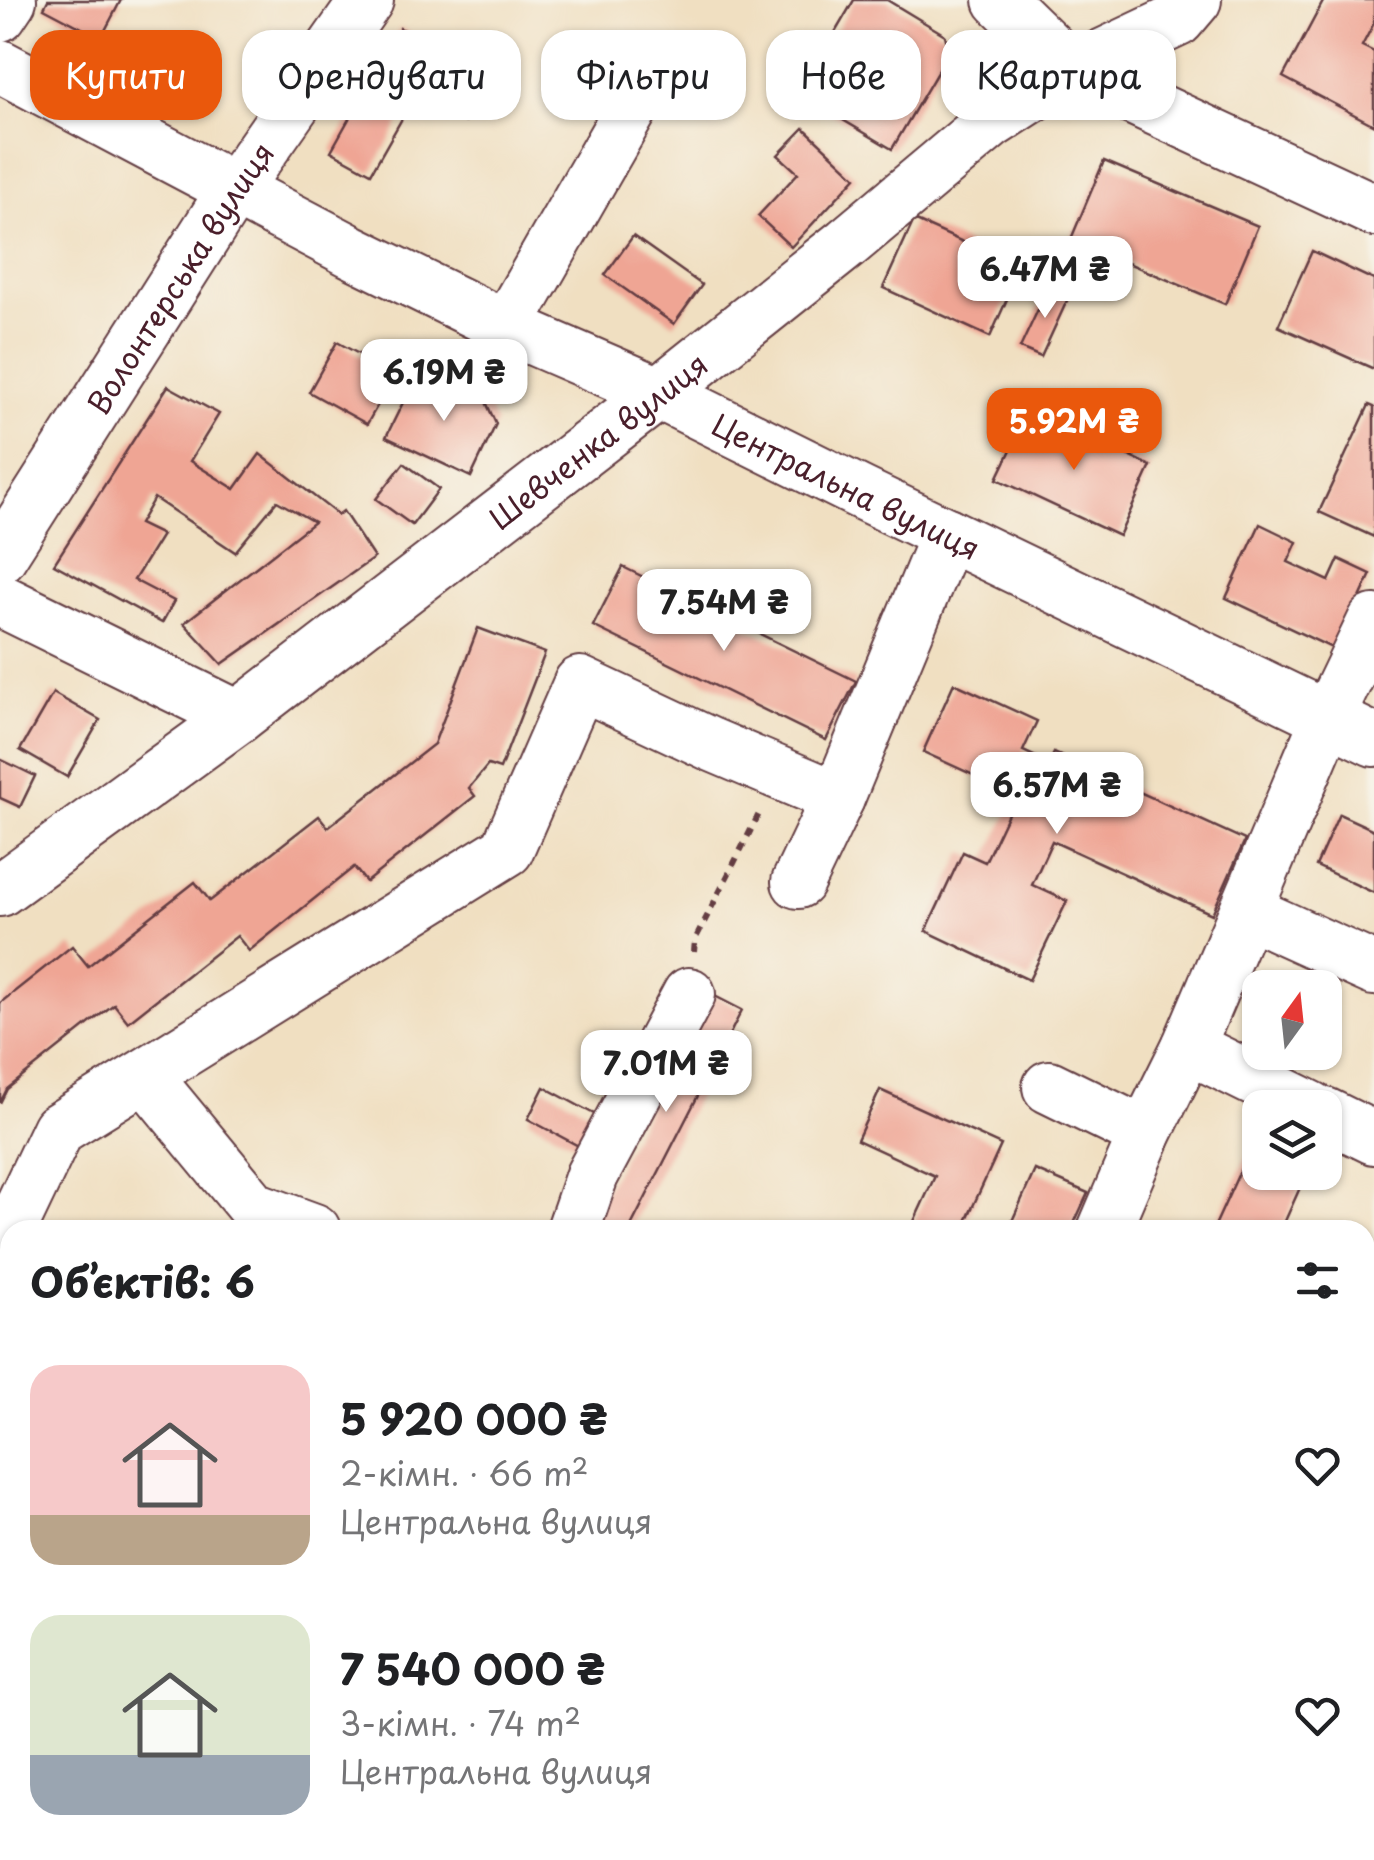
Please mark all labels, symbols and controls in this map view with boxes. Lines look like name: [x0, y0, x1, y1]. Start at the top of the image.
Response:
chip: Купити: [30, 30, 222, 120]
chip: Орендувати: [242, 30, 521, 120]
chip: Фільтри: [541, 30, 746, 120]
chip: Нове: [766, 30, 921, 120]
chip: Квартира: [941, 30, 1176, 120]
street label: Волонтерська вулиця: [74, 132, 284, 422]
pin: 6.47M ₴: [953, 236, 1137, 321]
text: 6.47M ₴: [980, 244, 1110, 292]
pin: 6.19M ₴: [352, 339, 536, 424]
street label: Шевченка вулиця: [479, 341, 716, 539]
text: 6.19M ₴: [382, 347, 506, 395]
pin: 5.92M ₴: [982, 388, 1166, 473]
text: 5.92M ₴: [1009, 396, 1139, 444]
street label: Центральна вулиця: [705, 401, 988, 570]
pin: 7.54M ₴: [632, 569, 816, 654]
text: 7.54M ₴: [659, 577, 789, 625]
pin: 6.57M ₴: [965, 752, 1149, 837]
text: 6.57M ₴: [993, 760, 1121, 808]
north arrow: [1242, 970, 1342, 1070]
map controls: [1242, 970, 1342, 1190]
pin: 7.01M ₴: [574, 1030, 758, 1115]
text: 7.01M ₴: [603, 1038, 729, 1086]
button: layers: [1242, 1090, 1342, 1190]
text: Об’єктів: 6: [30, 1249, 255, 1312]
icon: filters: [1290, 1253, 1345, 1308]
text: 5 920 000 ₴: [340, 1386, 608, 1449]
icon: home: [110, 1405, 230, 1525]
icon: heart: [1290, 1438, 1345, 1493]
text: 2-кімн. · 66 m²: [340, 1449, 589, 1497]
text: Центральна вулиця: [340, 1497, 652, 1545]
text: 7 540 000 ₴: [340, 1636, 605, 1699]
icon: home: [110, 1655, 230, 1775]
icon: heart: [1290, 1688, 1345, 1743]
text: 3-кімн. · 74 m²: [340, 1699, 581, 1747]
text: Центральна вулиця: [340, 1747, 652, 1795]

